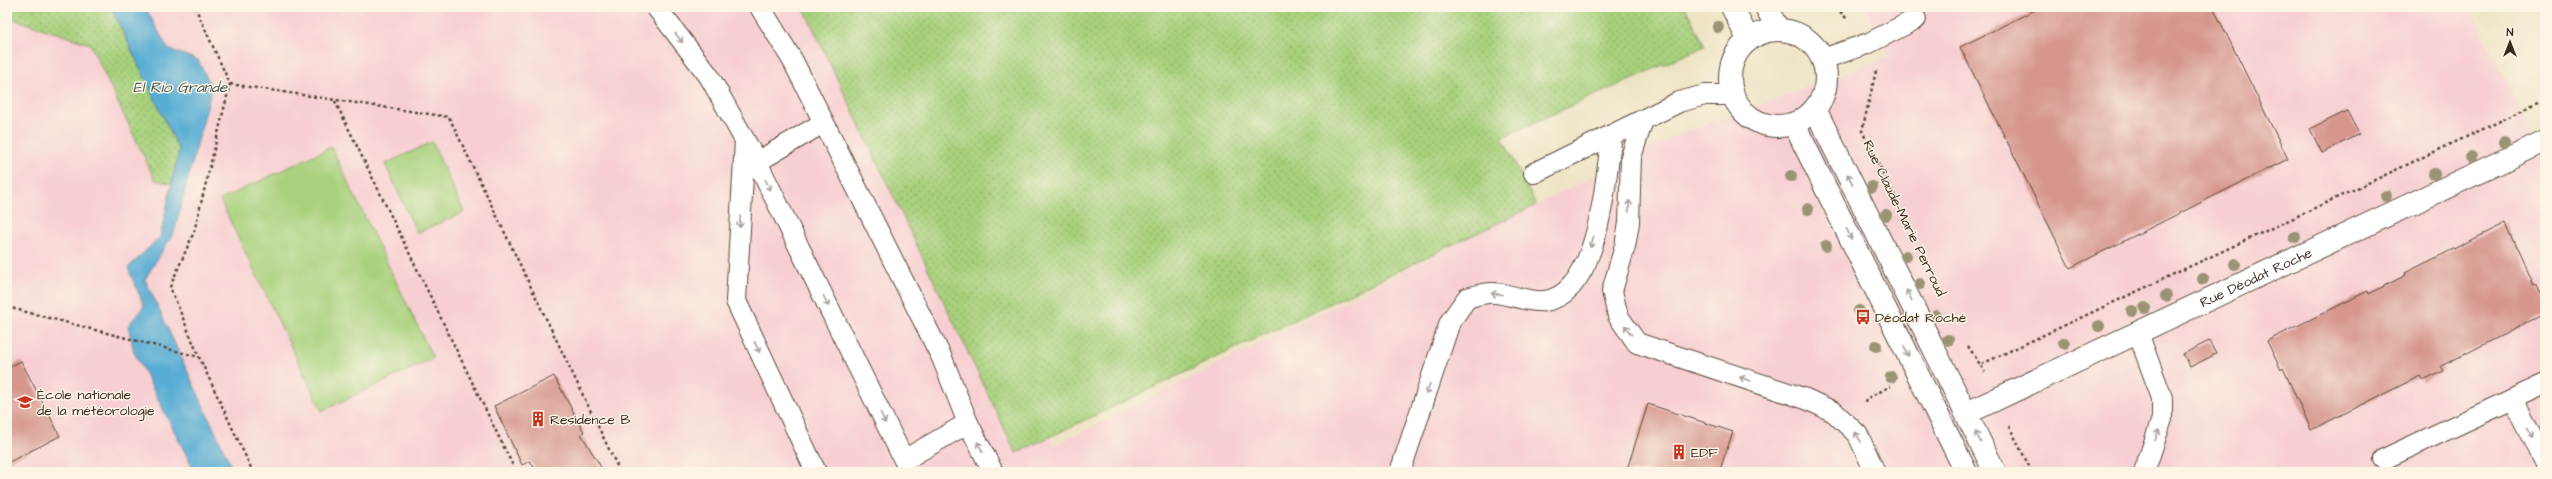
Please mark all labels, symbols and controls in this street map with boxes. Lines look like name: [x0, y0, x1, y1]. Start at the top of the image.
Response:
north arrow: [2490, 22, 2530, 62]
text: N: [2507, 25, 2514, 40]
one-way arrow: [675, 32, 684, 43]
water label: El Rio Grande: [133, 77, 228, 98]
street label: Rue Claude-Marie Perroud: [1858, 137, 1951, 300]
one-way arrow: [1846, 173, 1853, 185]
one-way arrow: [765, 178, 772, 190]
one-way arrow: [1626, 200, 1633, 213]
one-way arrow: [737, 215, 744, 228]
one-way arrow: [1846, 228, 1853, 240]
one-way arrow: [1588, 235, 1595, 248]
street label: Rue Déodat Roche: [2197, 243, 2316, 313]
one-way arrow: [1904, 289, 1912, 301]
one-way arrow: [1491, 290, 1504, 297]
one-way arrow: [823, 295, 830, 307]
bus stop icon: Déodat Roché: [1854, 308, 1872, 326]
place label: Déodat Roché: [1875, 308, 1967, 328]
one-way arrow: [1624, 324, 1632, 335]
one-way arrow: [754, 340, 761, 352]
one-way arrow: [1903, 344, 1910, 356]
one-way arrow: [1739, 375, 1752, 382]
one-way arrow: [1424, 382, 1431, 395]
place label: École nationale de la météorologie: [37, 385, 155, 421]
school or university icon: École nationale de la météorologie: [16, 393, 34, 411]
building icon: Residence B: [529, 410, 547, 428]
place label: Residence B: [550, 410, 630, 430]
one-way arrow: [880, 412, 887, 424]
one-way arrow: [2526, 426, 2533, 438]
one-way arrow: [2154, 429, 2161, 442]
one-way arrow: [1854, 431, 1862, 443]
one-way arrow: [1974, 431, 1981, 443]
one-way arrow: [976, 442, 984, 454]
building icon: EDF: [1670, 443, 1688, 461]
place label: EDF: [1691, 443, 1718, 463]

